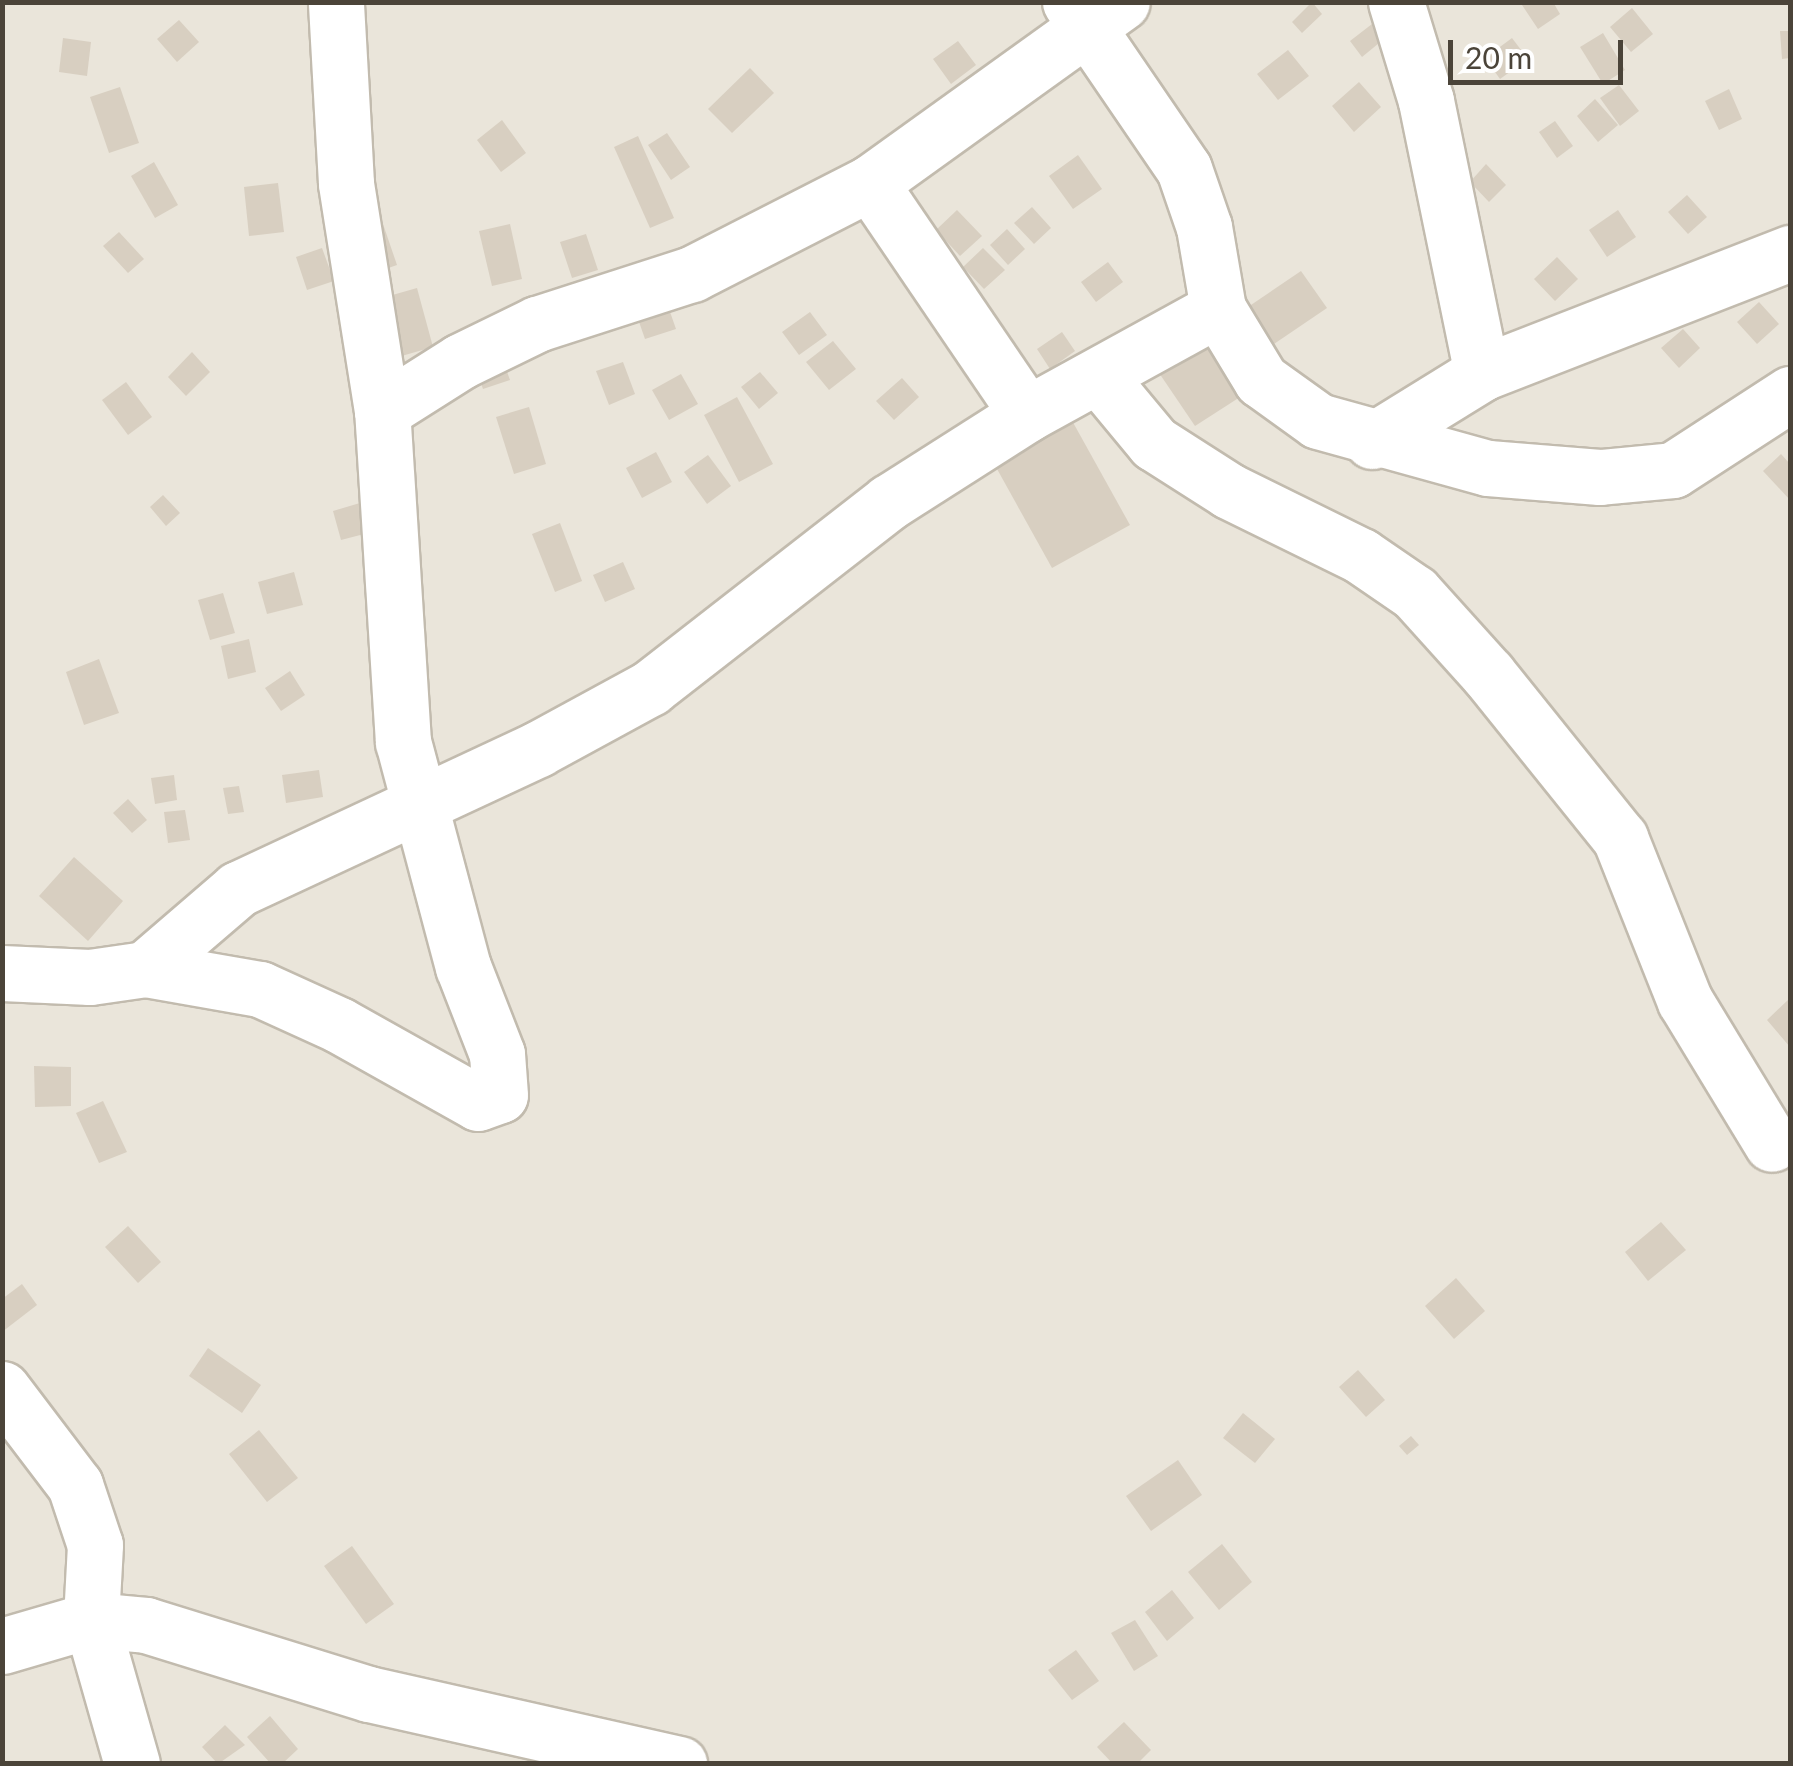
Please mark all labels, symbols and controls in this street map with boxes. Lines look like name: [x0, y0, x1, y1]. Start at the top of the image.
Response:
scale bar: [1453, 20, 1628, 82]
text: 20 m: [1465, 39, 1532, 75]

